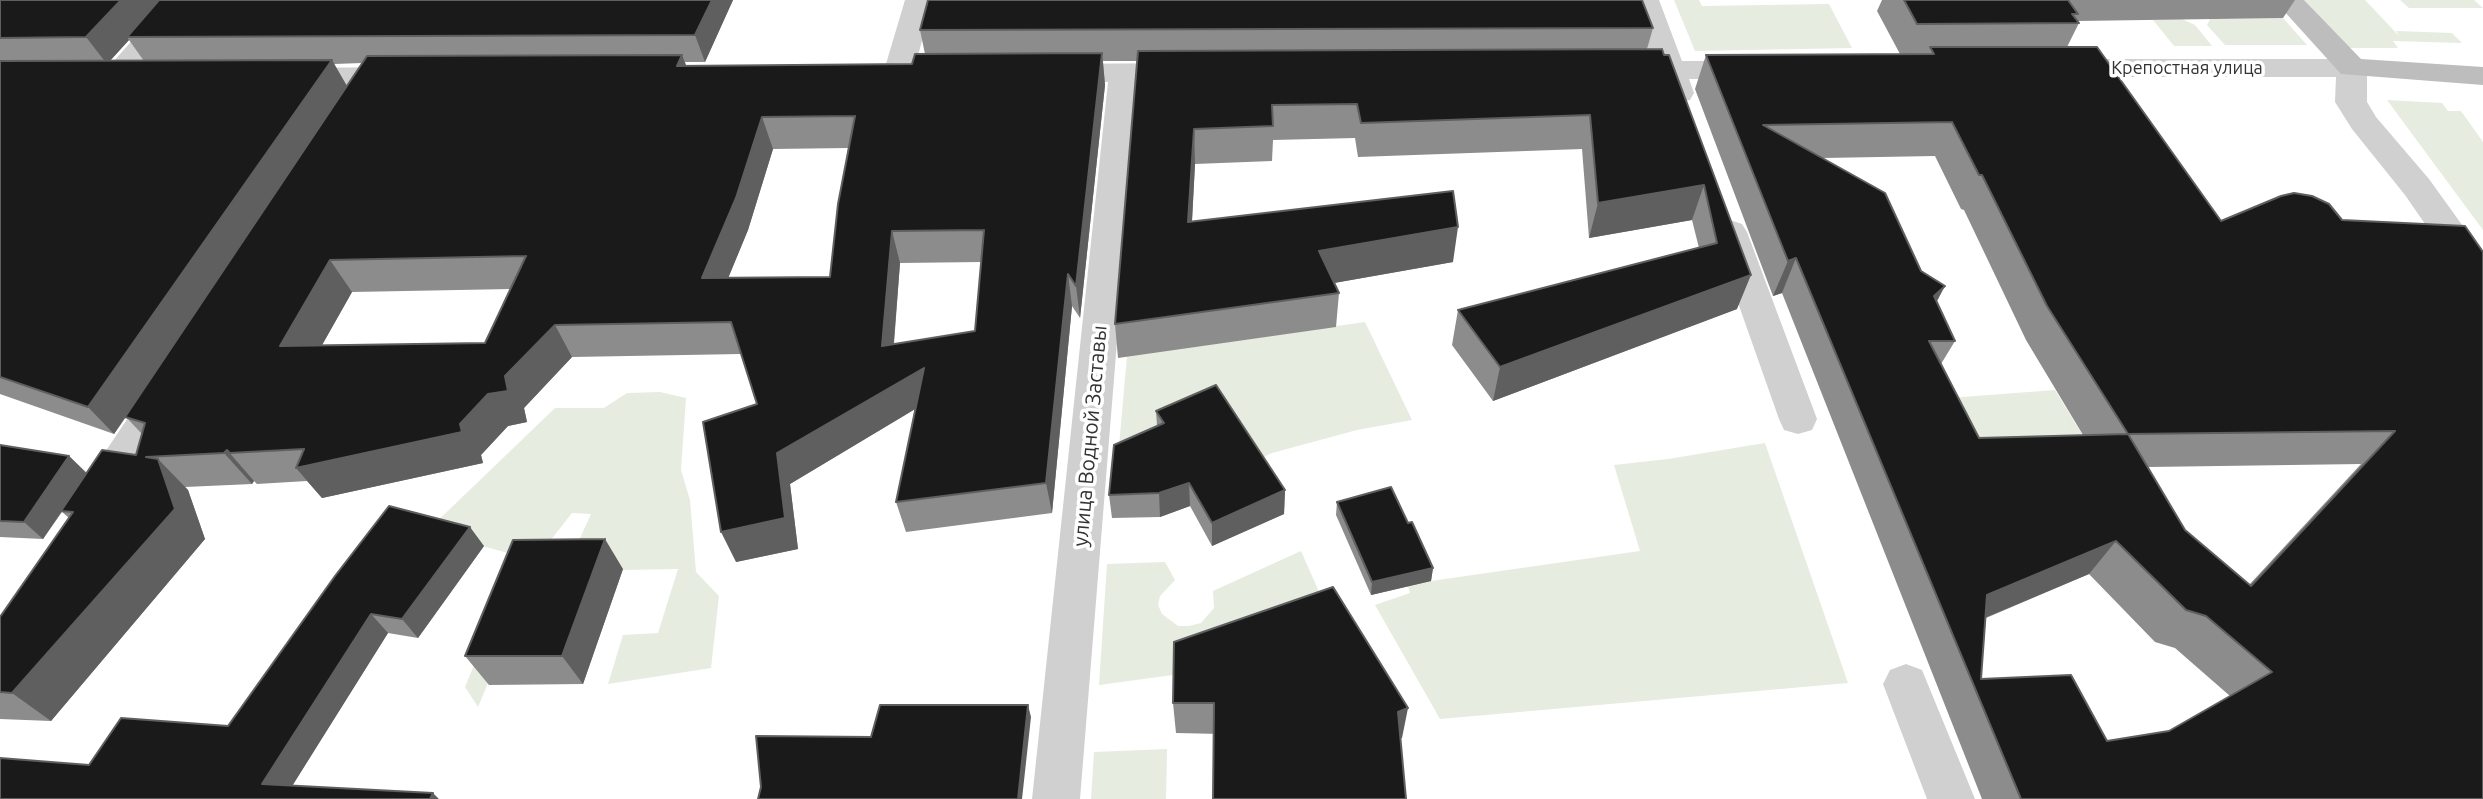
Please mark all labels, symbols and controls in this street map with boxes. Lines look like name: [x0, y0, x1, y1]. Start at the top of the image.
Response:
street label: Крепостная улица: [2111, 57, 2263, 79]
street label: улица Водной Заставы: [1068, 324, 1112, 548]

